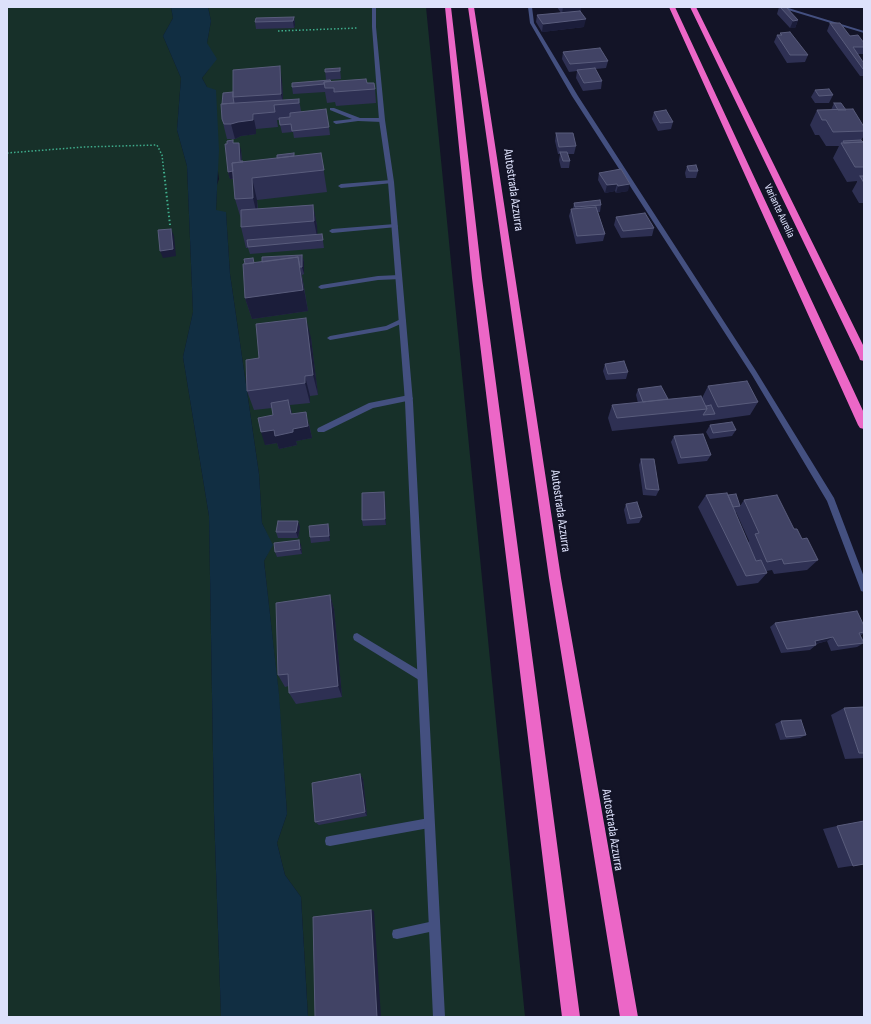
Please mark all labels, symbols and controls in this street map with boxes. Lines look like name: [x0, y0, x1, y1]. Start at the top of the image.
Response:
street label: Autostrada Azzurra: [500, 148, 526, 232]
street label: Variante Aurelia: [761, 182, 797, 240]
street label: Autostrada Azzurra: [547, 469, 573, 553]
street label: Autostrada Azzurra: [598, 788, 626, 872]

